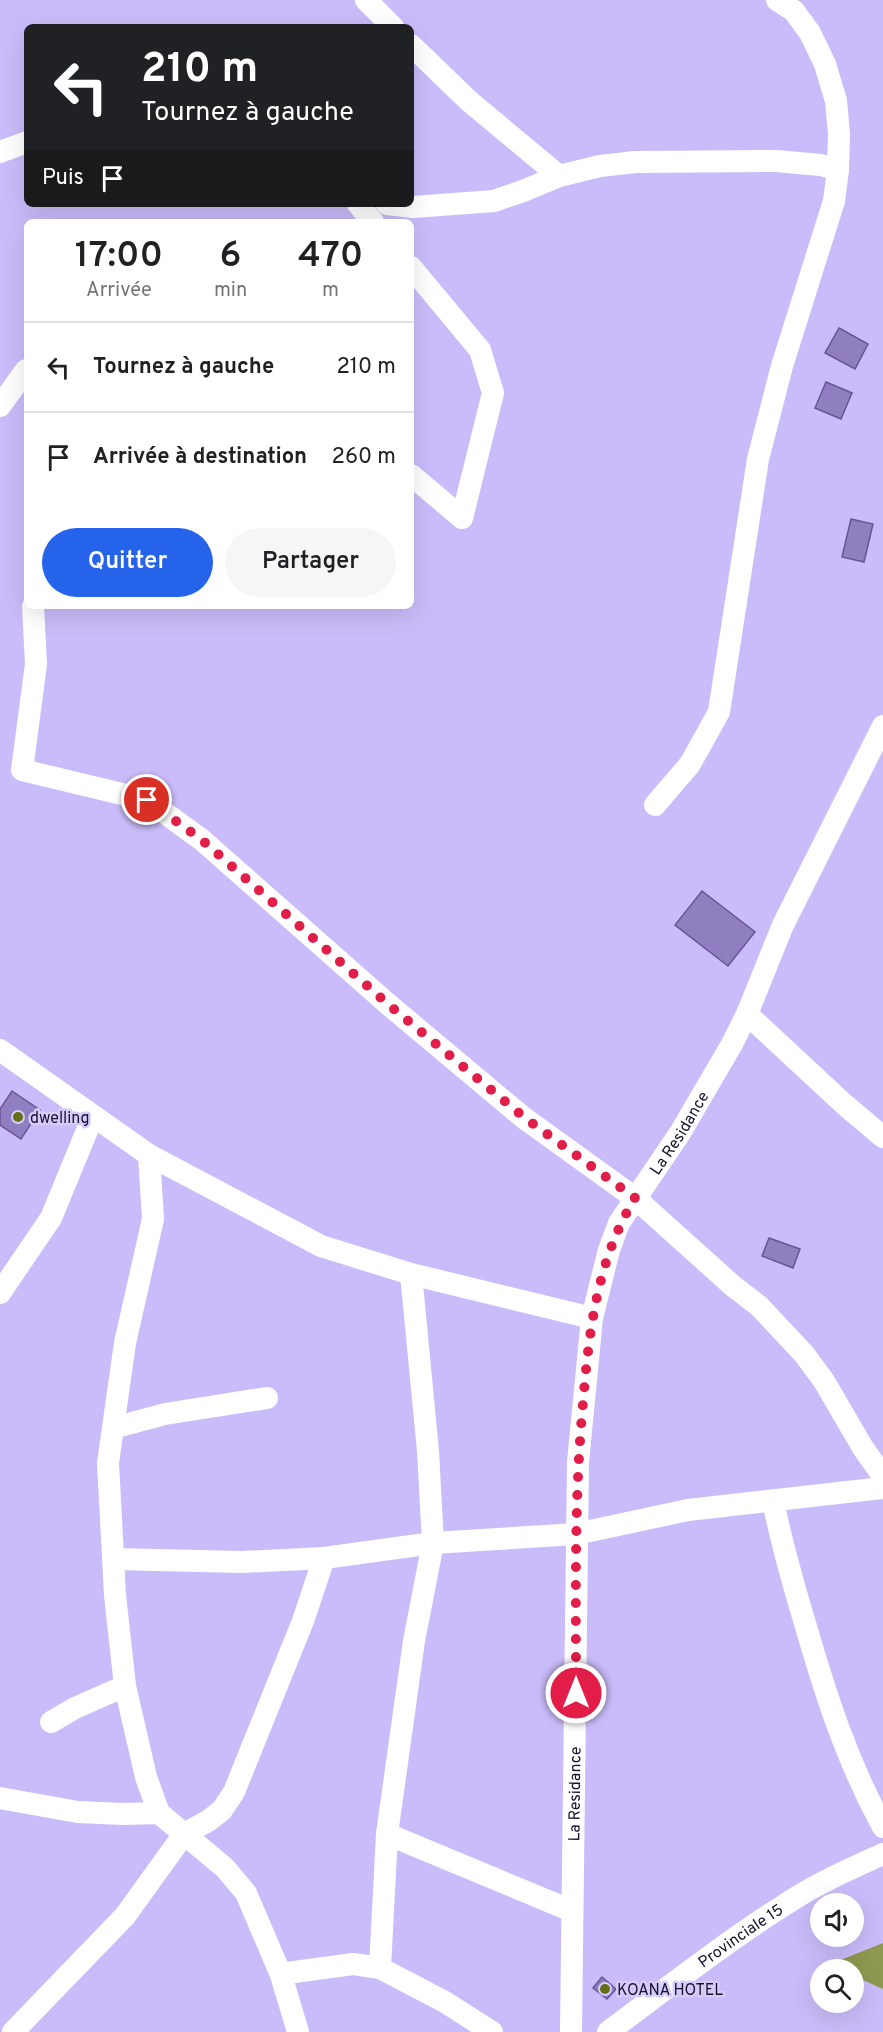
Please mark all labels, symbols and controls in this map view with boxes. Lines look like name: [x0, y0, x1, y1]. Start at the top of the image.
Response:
text: 210 m: [141, 44, 258, 97]
icon: left: [42, 48, 120, 126]
text: Tournez à gauche: [141, 96, 354, 130]
icon: arrive: [96, 162, 129, 195]
text: Puis: [42, 165, 84, 192]
text: 17:00: [75, 234, 163, 280]
text: 6: [220, 234, 242, 280]
text: 470: [298, 234, 363, 280]
text: Arrivée: [86, 278, 152, 304]
text: min: [214, 278, 247, 304]
text: m: [322, 278, 339, 304]
icon: left: [42, 351, 75, 384]
text: Tournez à gauche: [93, 354, 274, 381]
text: 210 m: [336, 354, 396, 381]
icon: arrive: [42, 441, 75, 474]
text: Arrivée à destination: [93, 444, 307, 471]
text: 260 m: [331, 444, 396, 471]
button: Quitter: [42, 528, 213, 597]
button: Partager: [225, 528, 396, 597]
pin: [121, 774, 172, 825]
icon: arrive: [130, 783, 163, 816]
street label: La Residance: [647, 1088, 714, 1179]
place label: dwelling: [30, 1109, 90, 1129]
marker: dwelling: [11, 1110, 25, 1124]
position arrow: [544, 1661, 608, 1725]
street label: La Residance: [565, 1746, 587, 1842]
map controls: [810, 1893, 864, 2013]
button: sound: [810, 1893, 864, 1947]
street label: Provinciale 15: [695, 1900, 788, 1973]
button: search: [810, 1959, 864, 2013]
place label: KOANA HOTEL: [617, 1981, 723, 2001]
marker: KOANA HOTEL: [598, 1982, 612, 1996]

